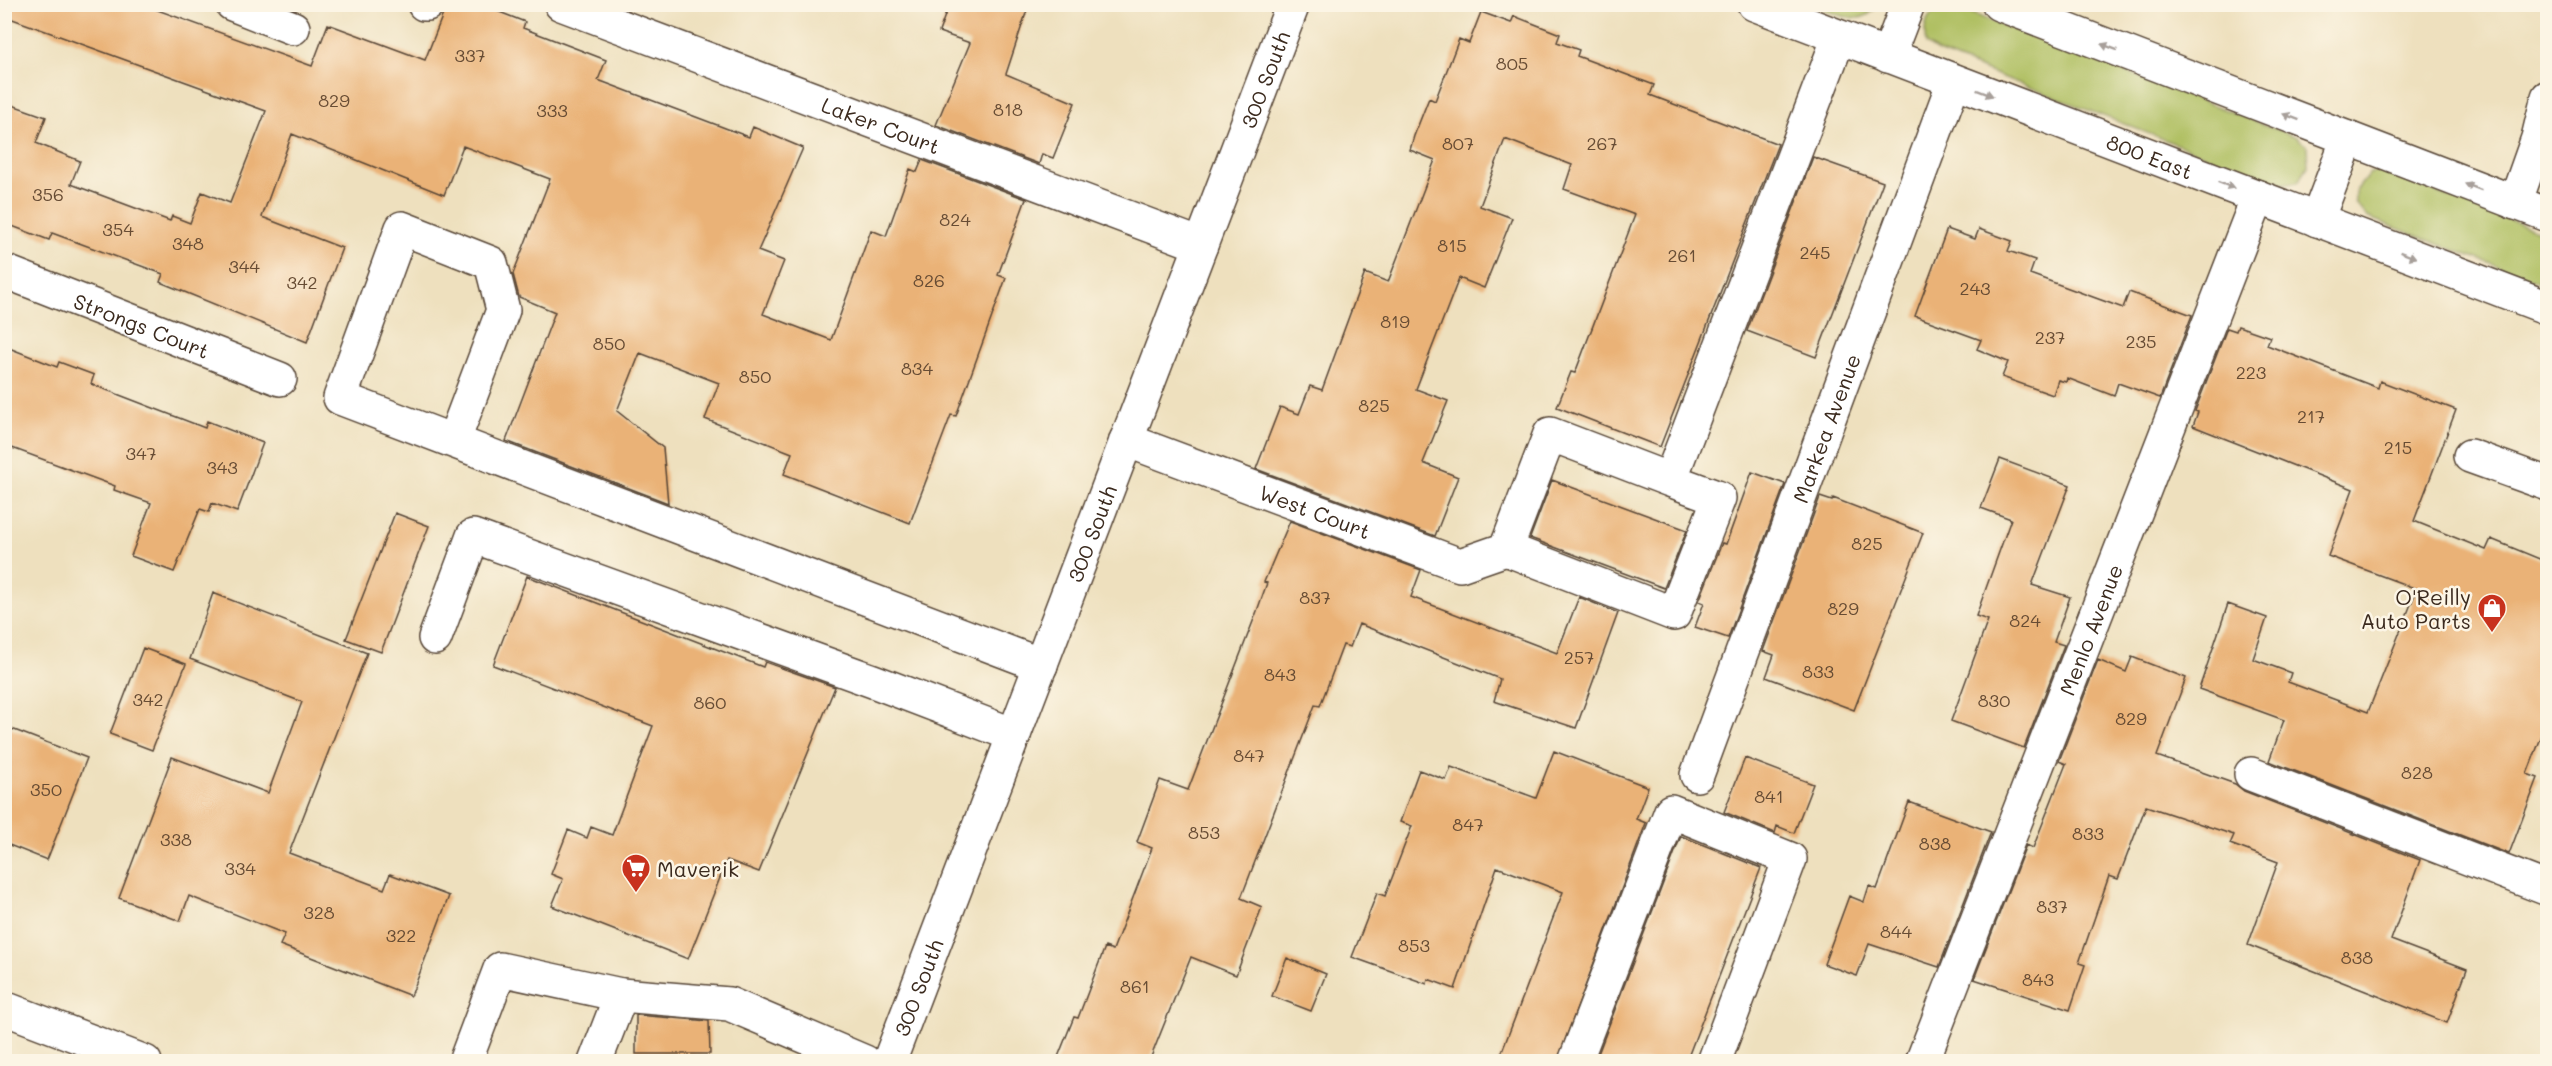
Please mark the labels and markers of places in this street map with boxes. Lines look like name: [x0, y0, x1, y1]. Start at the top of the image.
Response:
place label: O'Reilly Auto Parts: [2361, 583, 2471, 634]
shop icon: O'Reilly Auto Parts: [2476, 592, 2508, 634]
supermarket icon: Maverik: [620, 852, 652, 894]
place label: Maverik: [657, 855, 739, 882]

